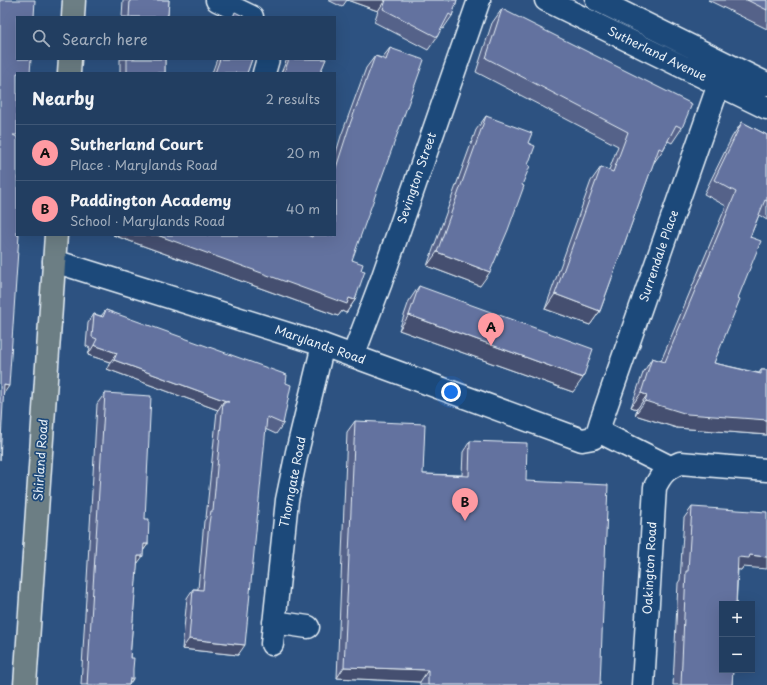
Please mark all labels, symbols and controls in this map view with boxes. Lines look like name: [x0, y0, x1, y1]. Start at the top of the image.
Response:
search box: [16, 16, 336, 60]
street label: Sutherland Avenue: [605, 21, 711, 85]
icon: search: [30, 27, 52, 49]
text: Search here: [62, 27, 148, 50]
text: Nearby: [32, 85, 94, 111]
text: 2 results: [266, 89, 320, 108]
street label: Sevington Street: [392, 129, 440, 226]
text: Sutherland Court: [70, 132, 203, 155]
text: A: [40, 143, 50, 162]
text: 20 m: [286, 143, 320, 162]
text: Place · Marylands Road: [70, 155, 218, 174]
text: Paddington Academy: [70, 188, 231, 211]
text: B: [41, 199, 49, 218]
text: 40 m: [286, 199, 320, 218]
street label: Surrendale Place: [634, 207, 682, 304]
text: School · Marylands Road: [70, 211, 225, 230]
pin: A: [478, 313, 504, 346]
street label: Marylands Road: [273, 320, 368, 368]
your location: [441, 382, 461, 402]
street label: Shirland Road: [28, 418, 52, 502]
street label: Thorngate Road: [274, 435, 310, 529]
pin: B: [452, 488, 478, 521]
street label: Oakington Road: [638, 521, 660, 615]
map controls: [719, 601, 755, 673]
button: +: [719, 601, 755, 637]
button: −: [719, 637, 755, 673]

